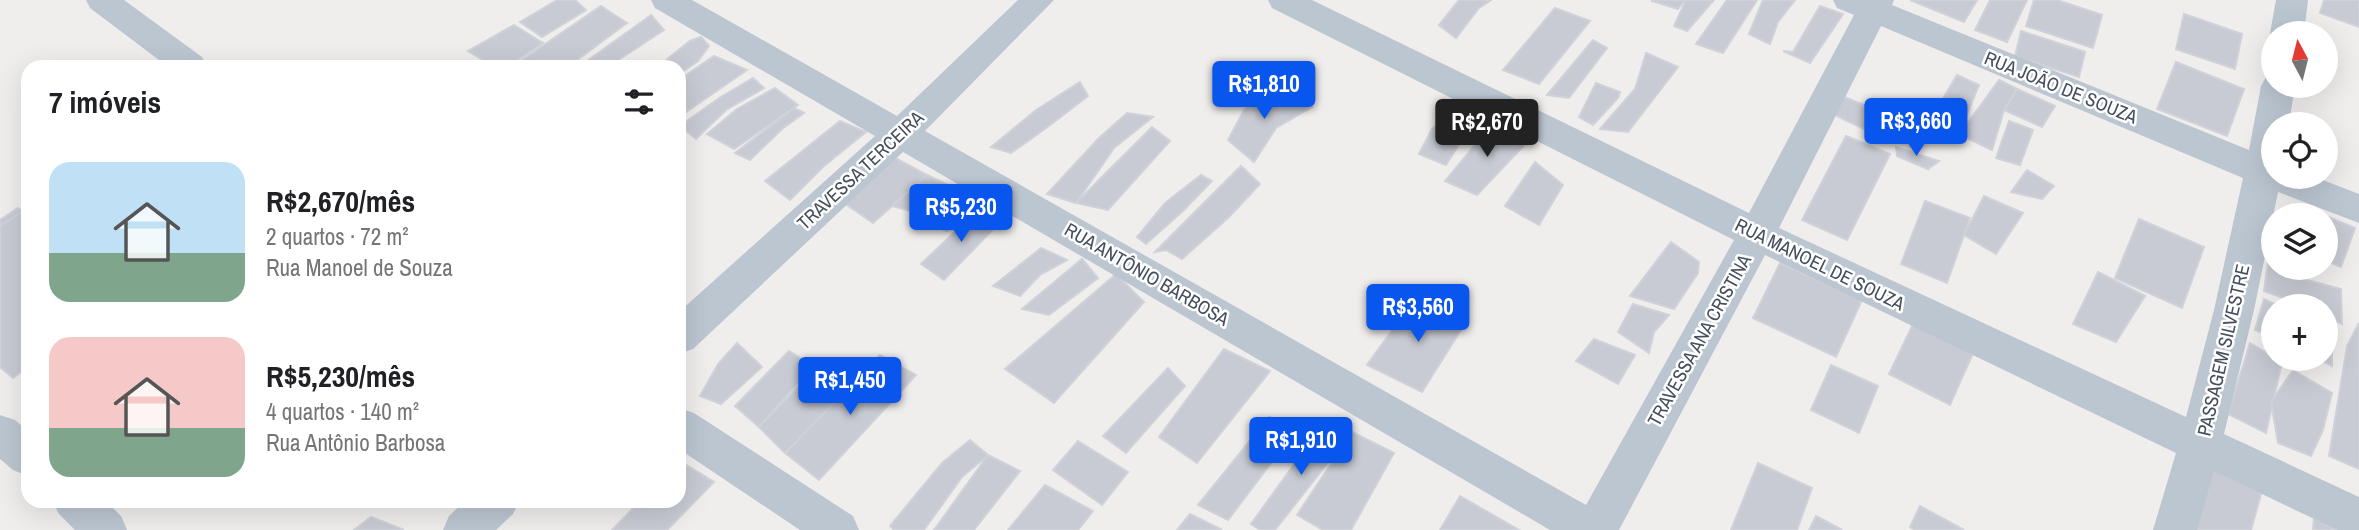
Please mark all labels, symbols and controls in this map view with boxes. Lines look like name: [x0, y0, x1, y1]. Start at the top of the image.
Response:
north arrow: [2261, 21, 2338, 98]
map controls: [2261, 21, 2338, 371]
street label: RUA JOÃO DE SOUZA: [1981, 44, 2142, 130]
pin: R$1,810: [1199, 61, 1329, 121]
text: R$1,810: [1228, 68, 1300, 99]
text: 7 imóveis: [49, 82, 161, 122]
icon: filters: [620, 83, 658, 121]
pin: R$3,660: [1851, 99, 1981, 158]
pin: R$2,670: [1422, 100, 1552, 159]
street label: TRAVESSA TERCEIRA: [791, 104, 929, 235]
text: R$3,660: [1880, 105, 1952, 136]
text: R$2,670: [1451, 106, 1523, 137]
button: locate: [2261, 112, 2338, 189]
text: R$2,670/mês: [266, 181, 415, 221]
pin: R$5,230: [896, 184, 1026, 244]
icon: home: [105, 190, 189, 274]
text: R$5,230: [925, 191, 997, 222]
button: layers: [2261, 203, 2338, 280]
street label: RUA MANOEL DE SOUZA: [1731, 212, 1910, 317]
street label: RUA ANTÔNIO BARBOSA: [1060, 216, 1235, 332]
text: 2 quartos · 72 m²: [266, 221, 409, 252]
street label: TRAVESSA ANA CRISTINA: [1641, 249, 1757, 431]
text: Rua Manoel de Souza: [266, 252, 453, 283]
street label: PASSAGEM SILVESTRE: [2191, 262, 2255, 438]
pin: R$3,560: [1353, 284, 1483, 344]
text: R$3,560: [1382, 291, 1454, 322]
button: +: [2261, 294, 2338, 371]
text: R$5,230/mês: [266, 356, 415, 396]
pin: R$1,450: [785, 358, 915, 417]
text: R$1,450: [814, 364, 886, 395]
icon: home: [105, 365, 189, 449]
text: 4 quartos · 140 m²: [266, 396, 419, 427]
pin: R$1,910: [1236, 418, 1366, 477]
text: R$1,910: [1265, 424, 1337, 455]
text: Rua Antônio Barbosa: [266, 427, 445, 458]

